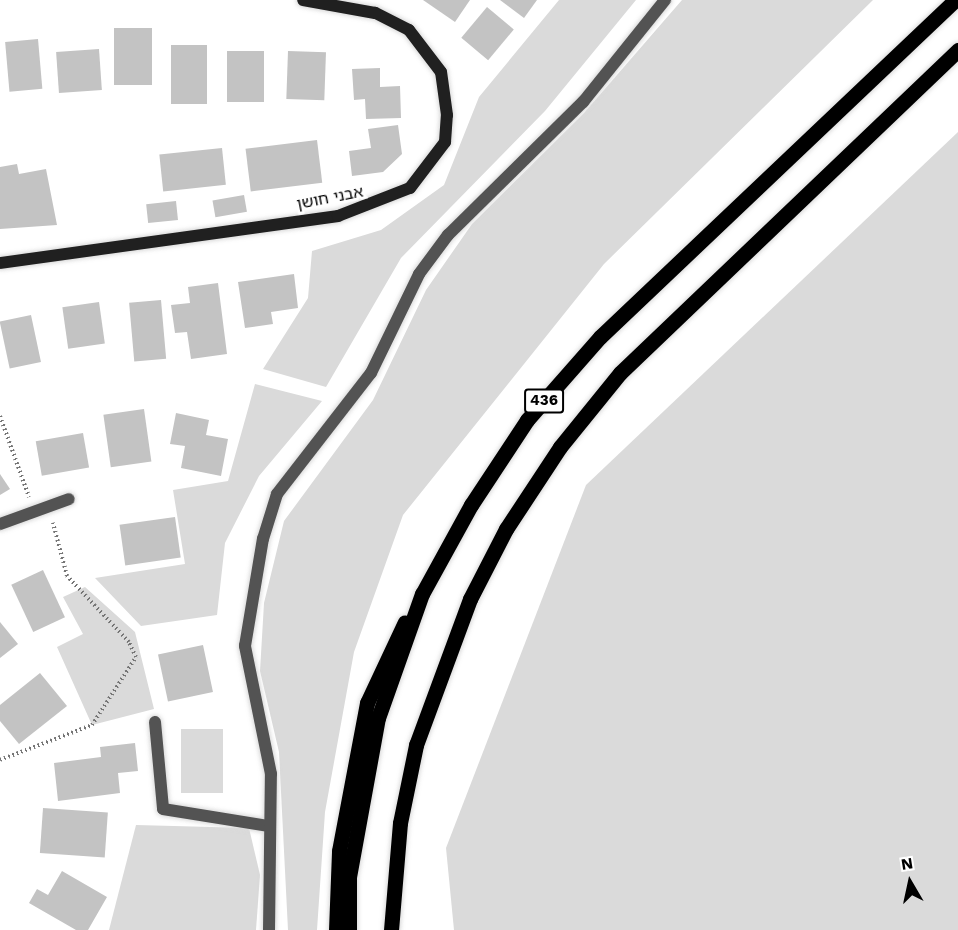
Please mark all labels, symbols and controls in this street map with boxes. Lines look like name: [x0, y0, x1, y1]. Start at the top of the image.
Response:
street label: אבני חושן: [295, 182, 365, 214]
road number: 436: [523, 389, 565, 413]
north arrow: [880, 852, 940, 912]
text: N: [900, 853, 914, 874]

